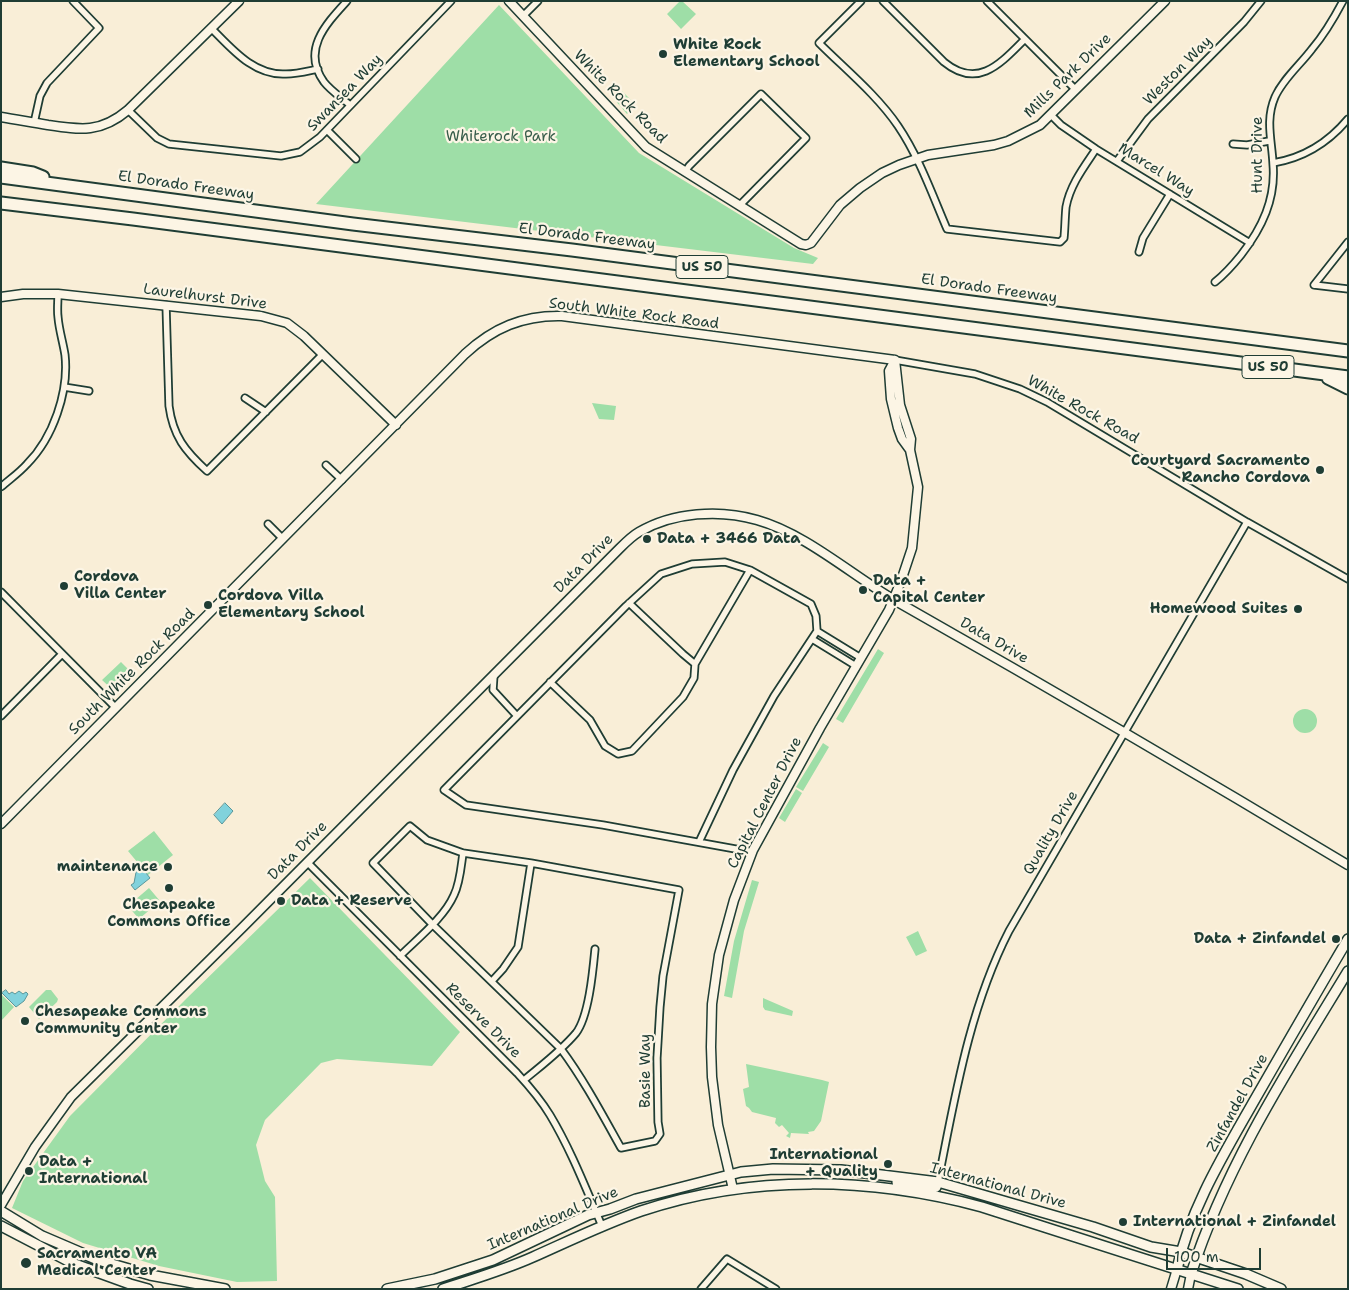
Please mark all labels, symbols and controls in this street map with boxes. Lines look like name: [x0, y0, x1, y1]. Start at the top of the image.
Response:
street label: Mills Park Drive: [1021, 30, 1115, 122]
street label: Weston Way: [1140, 33, 1216, 109]
place label: White Rock Elementary School: [673, 36, 820, 71]
street label: White Rock Road: [570, 47, 670, 147]
marker: White Rock Elementary School: [657, 48, 669, 60]
street label: Swansea Way: [304, 51, 386, 135]
street label: Hunt Drive: [1249, 116, 1267, 194]
park label: Whiterock Park: [446, 128, 556, 146]
street label: Marcel Way: [1115, 139, 1197, 201]
street label: El Dorado Freeway: [117, 168, 255, 204]
street label: El Dorado Freeway: [518, 220, 656, 254]
road number: US 50: [676, 256, 728, 278]
street label: El Dorado Freeway: [920, 271, 1058, 307]
street label: Laurelhurst Drive: [142, 280, 268, 314]
street label: South White Rock Road: [548, 295, 720, 333]
road number: US 50: [1242, 356, 1294, 378]
street label: White Rock Road: [1024, 372, 1142, 448]
place label: Courtyard Sacramento Rancho Cordova: [1131, 452, 1310, 487]
marker: Courtyard Sacramento Rancho Cordova: [1314, 464, 1326, 476]
place label: Data + 3466 Data: [657, 530, 800, 548]
street label: Data Drive: [551, 531, 617, 597]
marker: Data + 3466 Data: [641, 533, 653, 545]
place label: Cordova Villa Center: [74, 568, 166, 603]
place label: Data + Capital Center: [873, 572, 985, 607]
marker: Cordova Villa Center: [58, 580, 70, 592]
marker: Data + Capital Center: [857, 584, 869, 596]
place label: Cordova Villa Elementary School: [218, 587, 365, 622]
marker: Cordova Villa Elementary School: [202, 599, 214, 611]
place label: Homewood Suites: [1150, 600, 1288, 618]
marker: Homewood Suites: [1292, 603, 1304, 615]
street label: South White Rock Road: [65, 605, 199, 739]
street label: Data Drive: [957, 614, 1031, 668]
street label: Capital Center Drive: [724, 734, 806, 872]
street label: Quality Drive: [1020, 788, 1082, 878]
street label: Data Drive: [265, 818, 331, 884]
place label: maintenance: [57, 858, 158, 876]
marker: maintenance: [162, 861, 174, 873]
marker: Chesapeake Commons Office: [163, 882, 175, 894]
place label: Data + Reserve: [291, 892, 412, 910]
marker: Data + Reserve: [275, 895, 287, 907]
place label: Chesapeake Commons Office: [107, 896, 231, 931]
place label: Data + Zinfandel: [1194, 930, 1326, 948]
marker: Data + Zinfandel: [1330, 933, 1342, 945]
street label: Reserve Drive: [442, 980, 524, 1062]
place label: Chesapeake Commons Community Center: [35, 1003, 207, 1038]
marker: Chesapeake Commons Community Center: [19, 1015, 31, 1027]
street label: Basie Way: [637, 1034, 655, 1108]
street label: Zinfandel Drive: [1204, 1051, 1272, 1155]
place label: International + Quality: [769, 1146, 878, 1181]
place label: Data + International: [39, 1153, 148, 1188]
marker: International + Quality: [882, 1158, 894, 1170]
street label: International Drive: [928, 1159, 1068, 1213]
marker: Data + International: [23, 1165, 35, 1177]
street label: International Drive: [485, 1183, 621, 1255]
place label: International + Zinfandel: [1133, 1213, 1336, 1231]
marker: International + Zinfandel: [1117, 1216, 1129, 1228]
scale bar: [1169, 1238, 1264, 1270]
place label: Sacramento VA Medical Center: [37, 1245, 157, 1280]
text: 100 m: [1174, 1247, 1219, 1267]
marker: Sacramento VA Medical Center: [19, 1256, 33, 1270]

